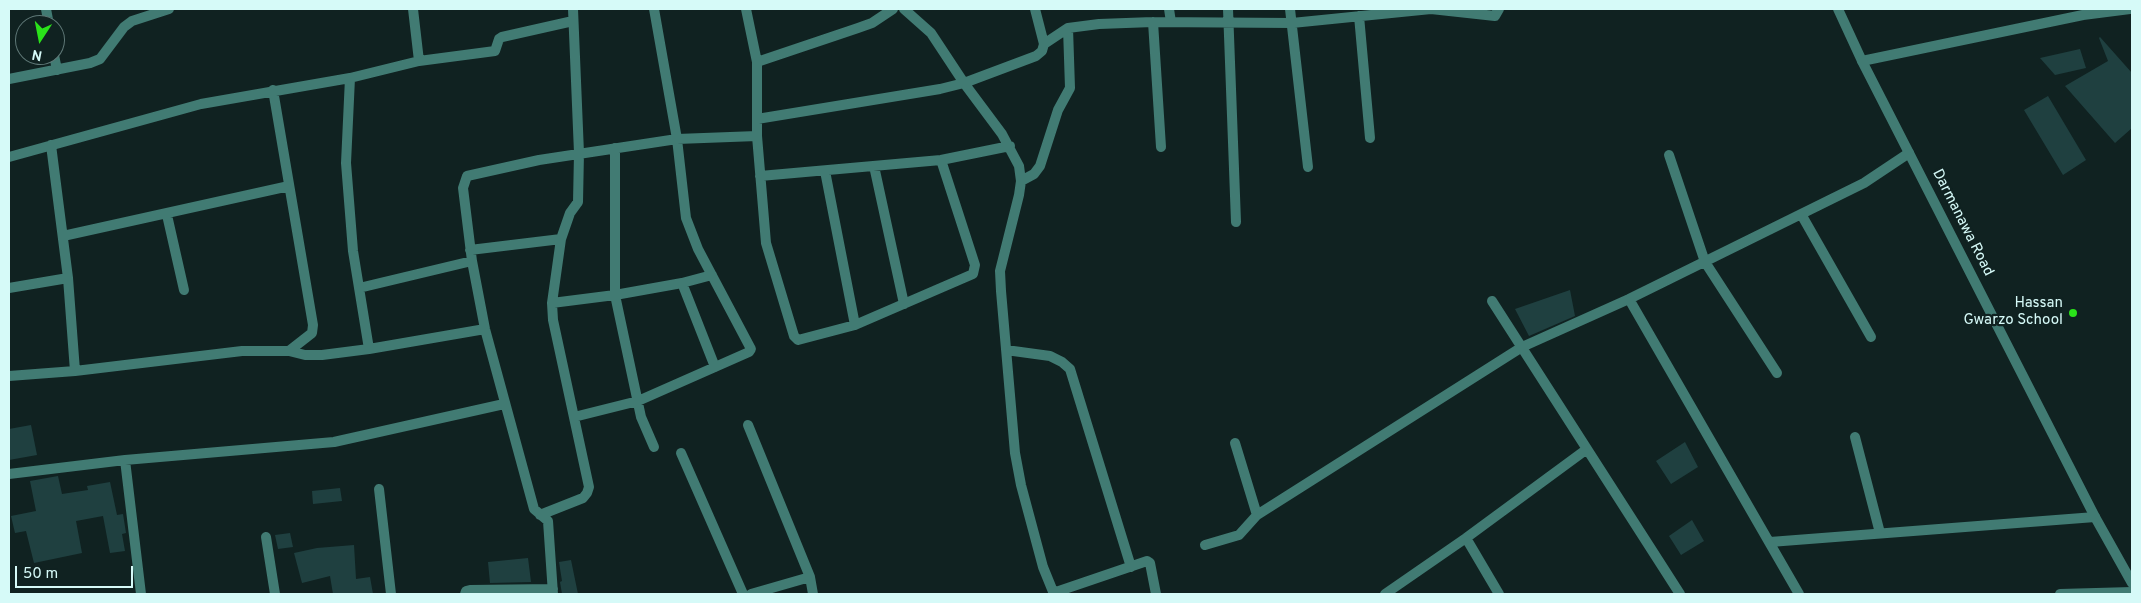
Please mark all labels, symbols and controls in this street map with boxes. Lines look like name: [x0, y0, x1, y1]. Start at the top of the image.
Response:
north arrow: [15, 15, 65, 65]
text: N: [31, 45, 44, 64]
street label: Darmanawa Road: [1927, 167, 1997, 279]
place label: Hassan Gwarzo School: [1963, 295, 2063, 330]
marker: Hassan Gwarzo School: [2067, 307, 2079, 319]
scale bar: [18, 556, 135, 588]
text: 50 m: [23, 565, 58, 584]

